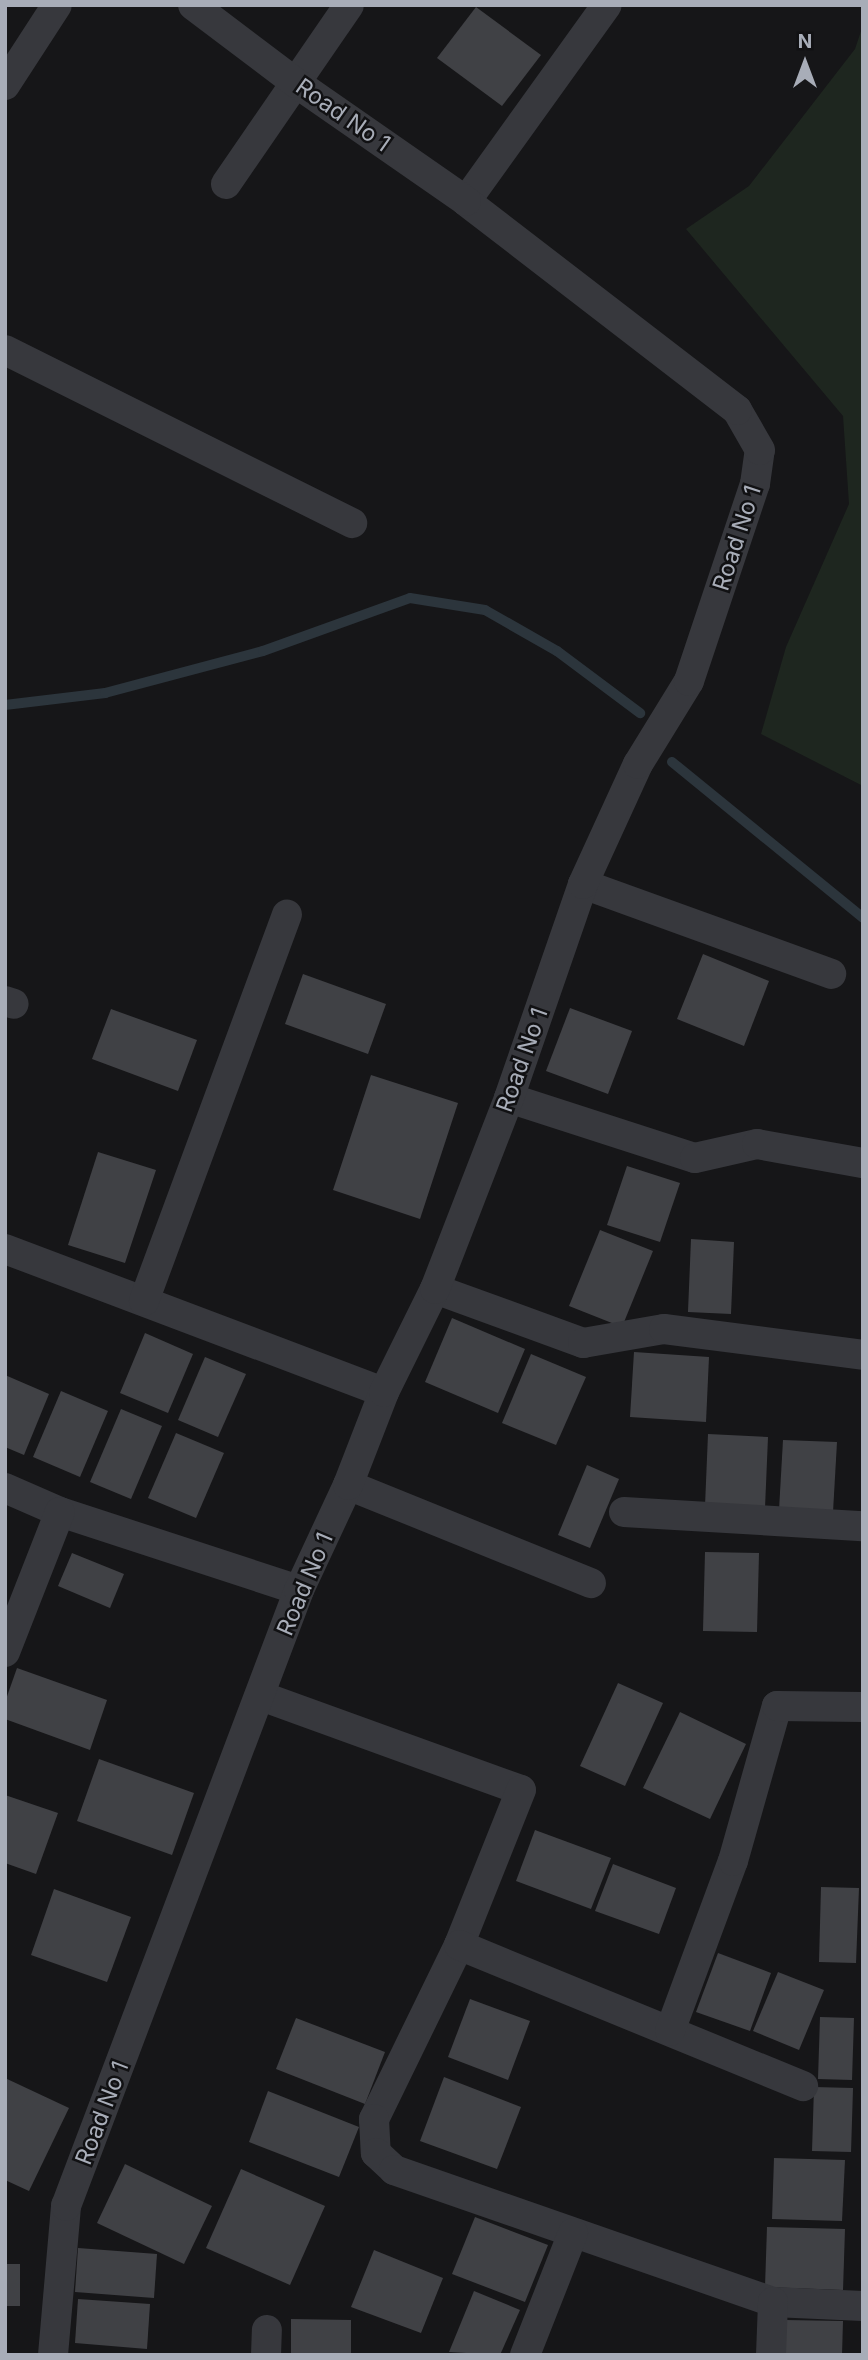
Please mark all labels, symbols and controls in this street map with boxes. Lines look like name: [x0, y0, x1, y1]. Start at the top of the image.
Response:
north arrow: [770, 28, 840, 98]
text: N: [798, 30, 812, 53]
street label: Road No 1: [290, 72, 396, 158]
street label: Road No 1: [707, 482, 767, 594]
street label: Road No 1: [490, 1004, 554, 1116]
street label: Road No 1: [271, 1528, 339, 1640]
street label: Road No 1: [70, 2057, 134, 2169]

